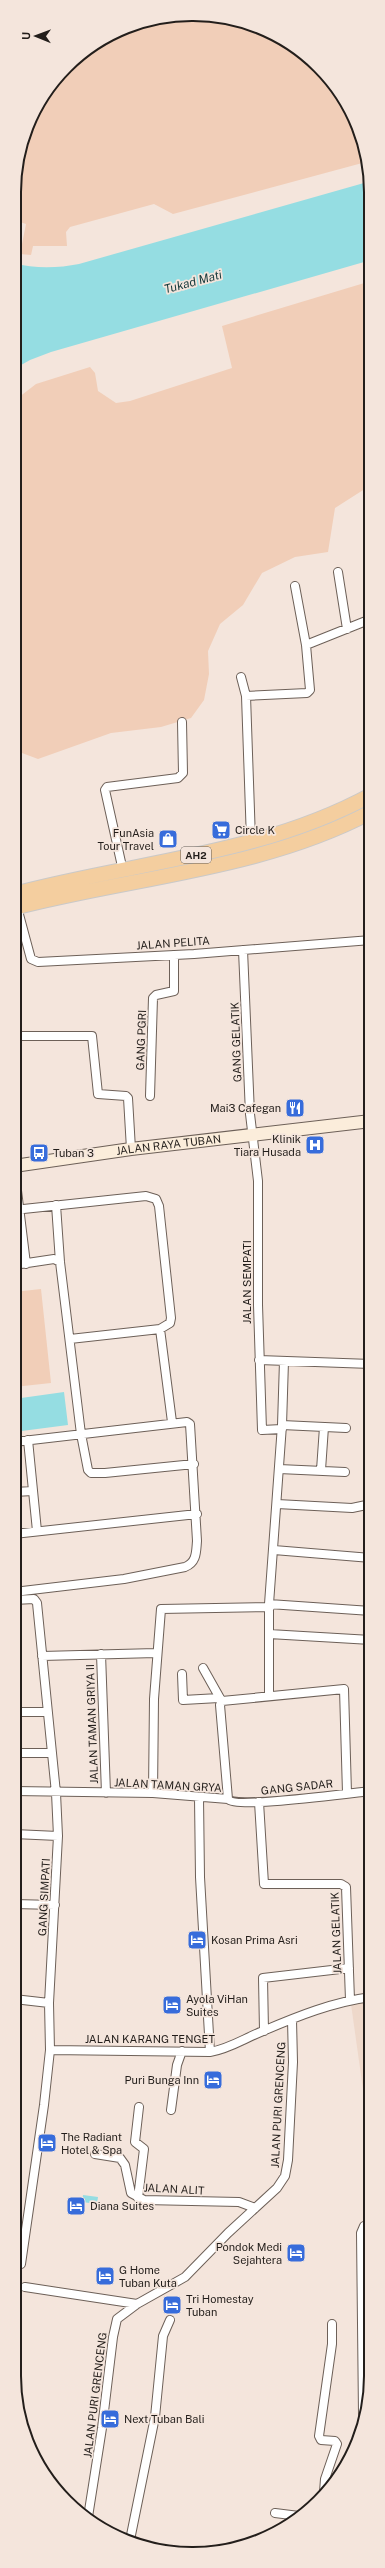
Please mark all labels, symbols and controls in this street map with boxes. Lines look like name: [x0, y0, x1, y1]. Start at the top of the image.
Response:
north arrow: [16, 16, 56, 56]
text: U: [20, 32, 32, 40]
water label: Tukad Mati: [163, 268, 224, 296]
supermarket icon: Circle K: [210, 819, 232, 841]
place label: Circle K: [235, 824, 275, 836]
place label: FunAsia Tour Travel: [97, 827, 154, 852]
shop icon: FunAsia Tour Travel: [157, 828, 179, 850]
road number: AH2: [181, 847, 211, 863]
street label: JALAN PELITA: [136, 934, 210, 952]
street label: GANG GELATIK: [229, 1001, 243, 1082]
street label: GANG PGRI: [134, 1010, 148, 1070]
restaurant icon: Mai3 Cafegan: [284, 1097, 306, 1119]
place label: Mai3 Cafegan: [210, 1102, 281, 1114]
street label: JALAN RAYA TUBAN: [115, 1133, 222, 1157]
place label: Klinik Tiara Husada: [234, 1133, 301, 1158]
hospital icon: Klinik Tiara Husada: [304, 1134, 326, 1156]
bus stop icon: Tuban 3: [28, 1142, 50, 1164]
place label: Tuban 3: [53, 1147, 94, 1159]
street label: JALAN SEMPATI: [241, 1240, 253, 1324]
street label: JALAN TAMAN GRIYA II: [84, 1664, 100, 1784]
street label: JALAN TAMAN GRYA: [114, 1776, 222, 1794]
street label: GANG SADAR: [260, 1777, 334, 1797]
street label: GANG SIMPATI: [36, 1858, 52, 1936]
street label: JALAN GELATIK: [329, 1891, 343, 1974]
hotel icon: Kosan Prima Asri: [186, 1929, 208, 1951]
place label: Kosan Prima Asri: [211, 1934, 298, 1946]
place label: Ayola ViHan Suites: [186, 1993, 248, 2018]
hotel icon: Ayola ViHan Suites: [161, 1994, 183, 2016]
street label: JALAN KARANG TENGET: [85, 2033, 216, 2045]
street label: JALAN PURI GRENCENG: [269, 2042, 287, 2168]
hotel icon: Puri Bunga Inn: [202, 2069, 224, 2091]
place label: Puri Bunga Inn: [124, 2074, 199, 2086]
place label: The Radiant Hotel & Spa: [61, 2131, 122, 2156]
hotel icon: The Radiant Hotel & Spa: [36, 2132, 58, 2154]
street label: JALAN ALIT: [143, 2181, 205, 2197]
hotel icon: Diana Suites: [65, 2195, 87, 2217]
place label: Diana Suites: [90, 2200, 154, 2212]
place label: Pondok Medi Sejahtera: [216, 2241, 282, 2266]
hotel icon: Pondok Medi Sejahtera: [285, 2242, 307, 2264]
place label: G Home Tuban Kuta: [119, 2264, 177, 2289]
hotel icon: G Home Tuban Kuta: [94, 2265, 116, 2287]
place label: Tri Homestay Tuban: [186, 2293, 254, 2318]
hotel icon: Tri Homestay Tuban: [161, 2294, 183, 2316]
street label: JALAN PURI GRENCENG: [81, 2332, 109, 2458]
hotel icon: Next Tuban Bali: [99, 2408, 121, 2430]
place label: Next Tuban Bali: [124, 2413, 204, 2425]

